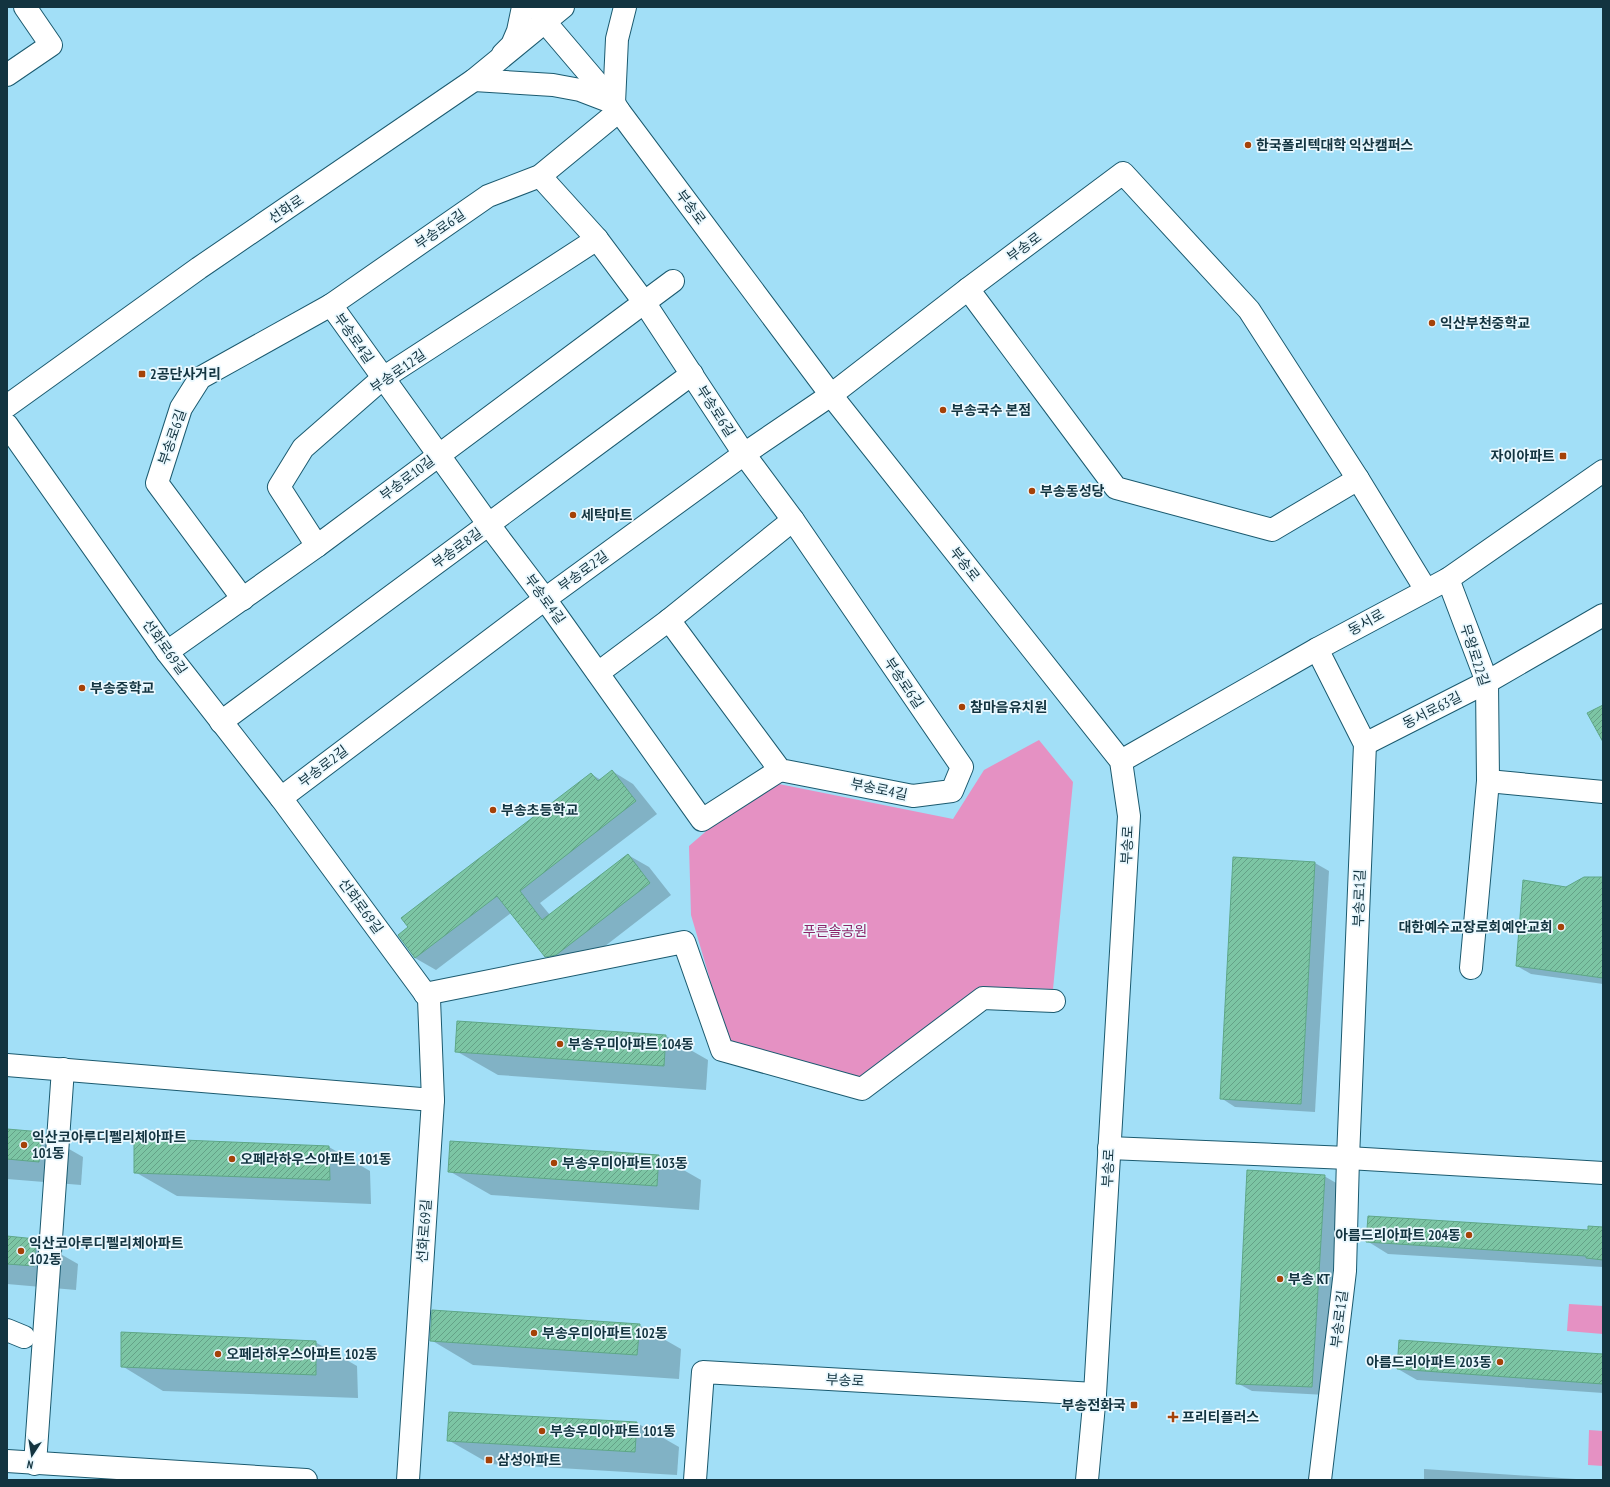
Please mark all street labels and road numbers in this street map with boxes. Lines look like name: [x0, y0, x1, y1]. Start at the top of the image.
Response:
street label: 부송로: [672, 186, 710, 228]
street label: 선화로: [265, 191, 307, 227]
street label: 부송로6길: [411, 205, 469, 253]
street label: 부송로: [1003, 228, 1045, 266]
street label: 부송로4길: [330, 309, 378, 367]
street label: 부송로12길: [367, 345, 429, 397]
street label: 부송로6길: [693, 382, 739, 440]
street label: 부송로6길: [154, 407, 190, 467]
street label: 부송로10길: [376, 452, 438, 504]
street label: 부송로8길: [428, 524, 486, 572]
street label: 부송로: [946, 543, 984, 585]
street label: 부송로2길: [554, 547, 612, 595]
street label: 부송로4길: [521, 570, 569, 628]
street label: 동서로: [1345, 605, 1387, 639]
street label: 선화로69길: [139, 616, 191, 678]
street label: 무왕로22길: [1457, 622, 1493, 688]
street label: 부송로6길: [880, 654, 928, 712]
street label: 동서로63길: [1399, 687, 1465, 733]
street label: 부송로2길: [294, 741, 352, 791]
street label: 부송로4길: [849, 774, 909, 804]
street label: 부송로: [1117, 825, 1137, 865]
street label: 부송로1길: [1349, 869, 1369, 927]
street label: 선화로69길: [335, 875, 387, 937]
street label: 부송로: [1098, 1148, 1118, 1188]
street label: 선화로69길: [413, 1198, 435, 1264]
street label: 부송로1길: [1327, 1289, 1351, 1349]
street label: 부송로: [825, 1370, 865, 1390]

